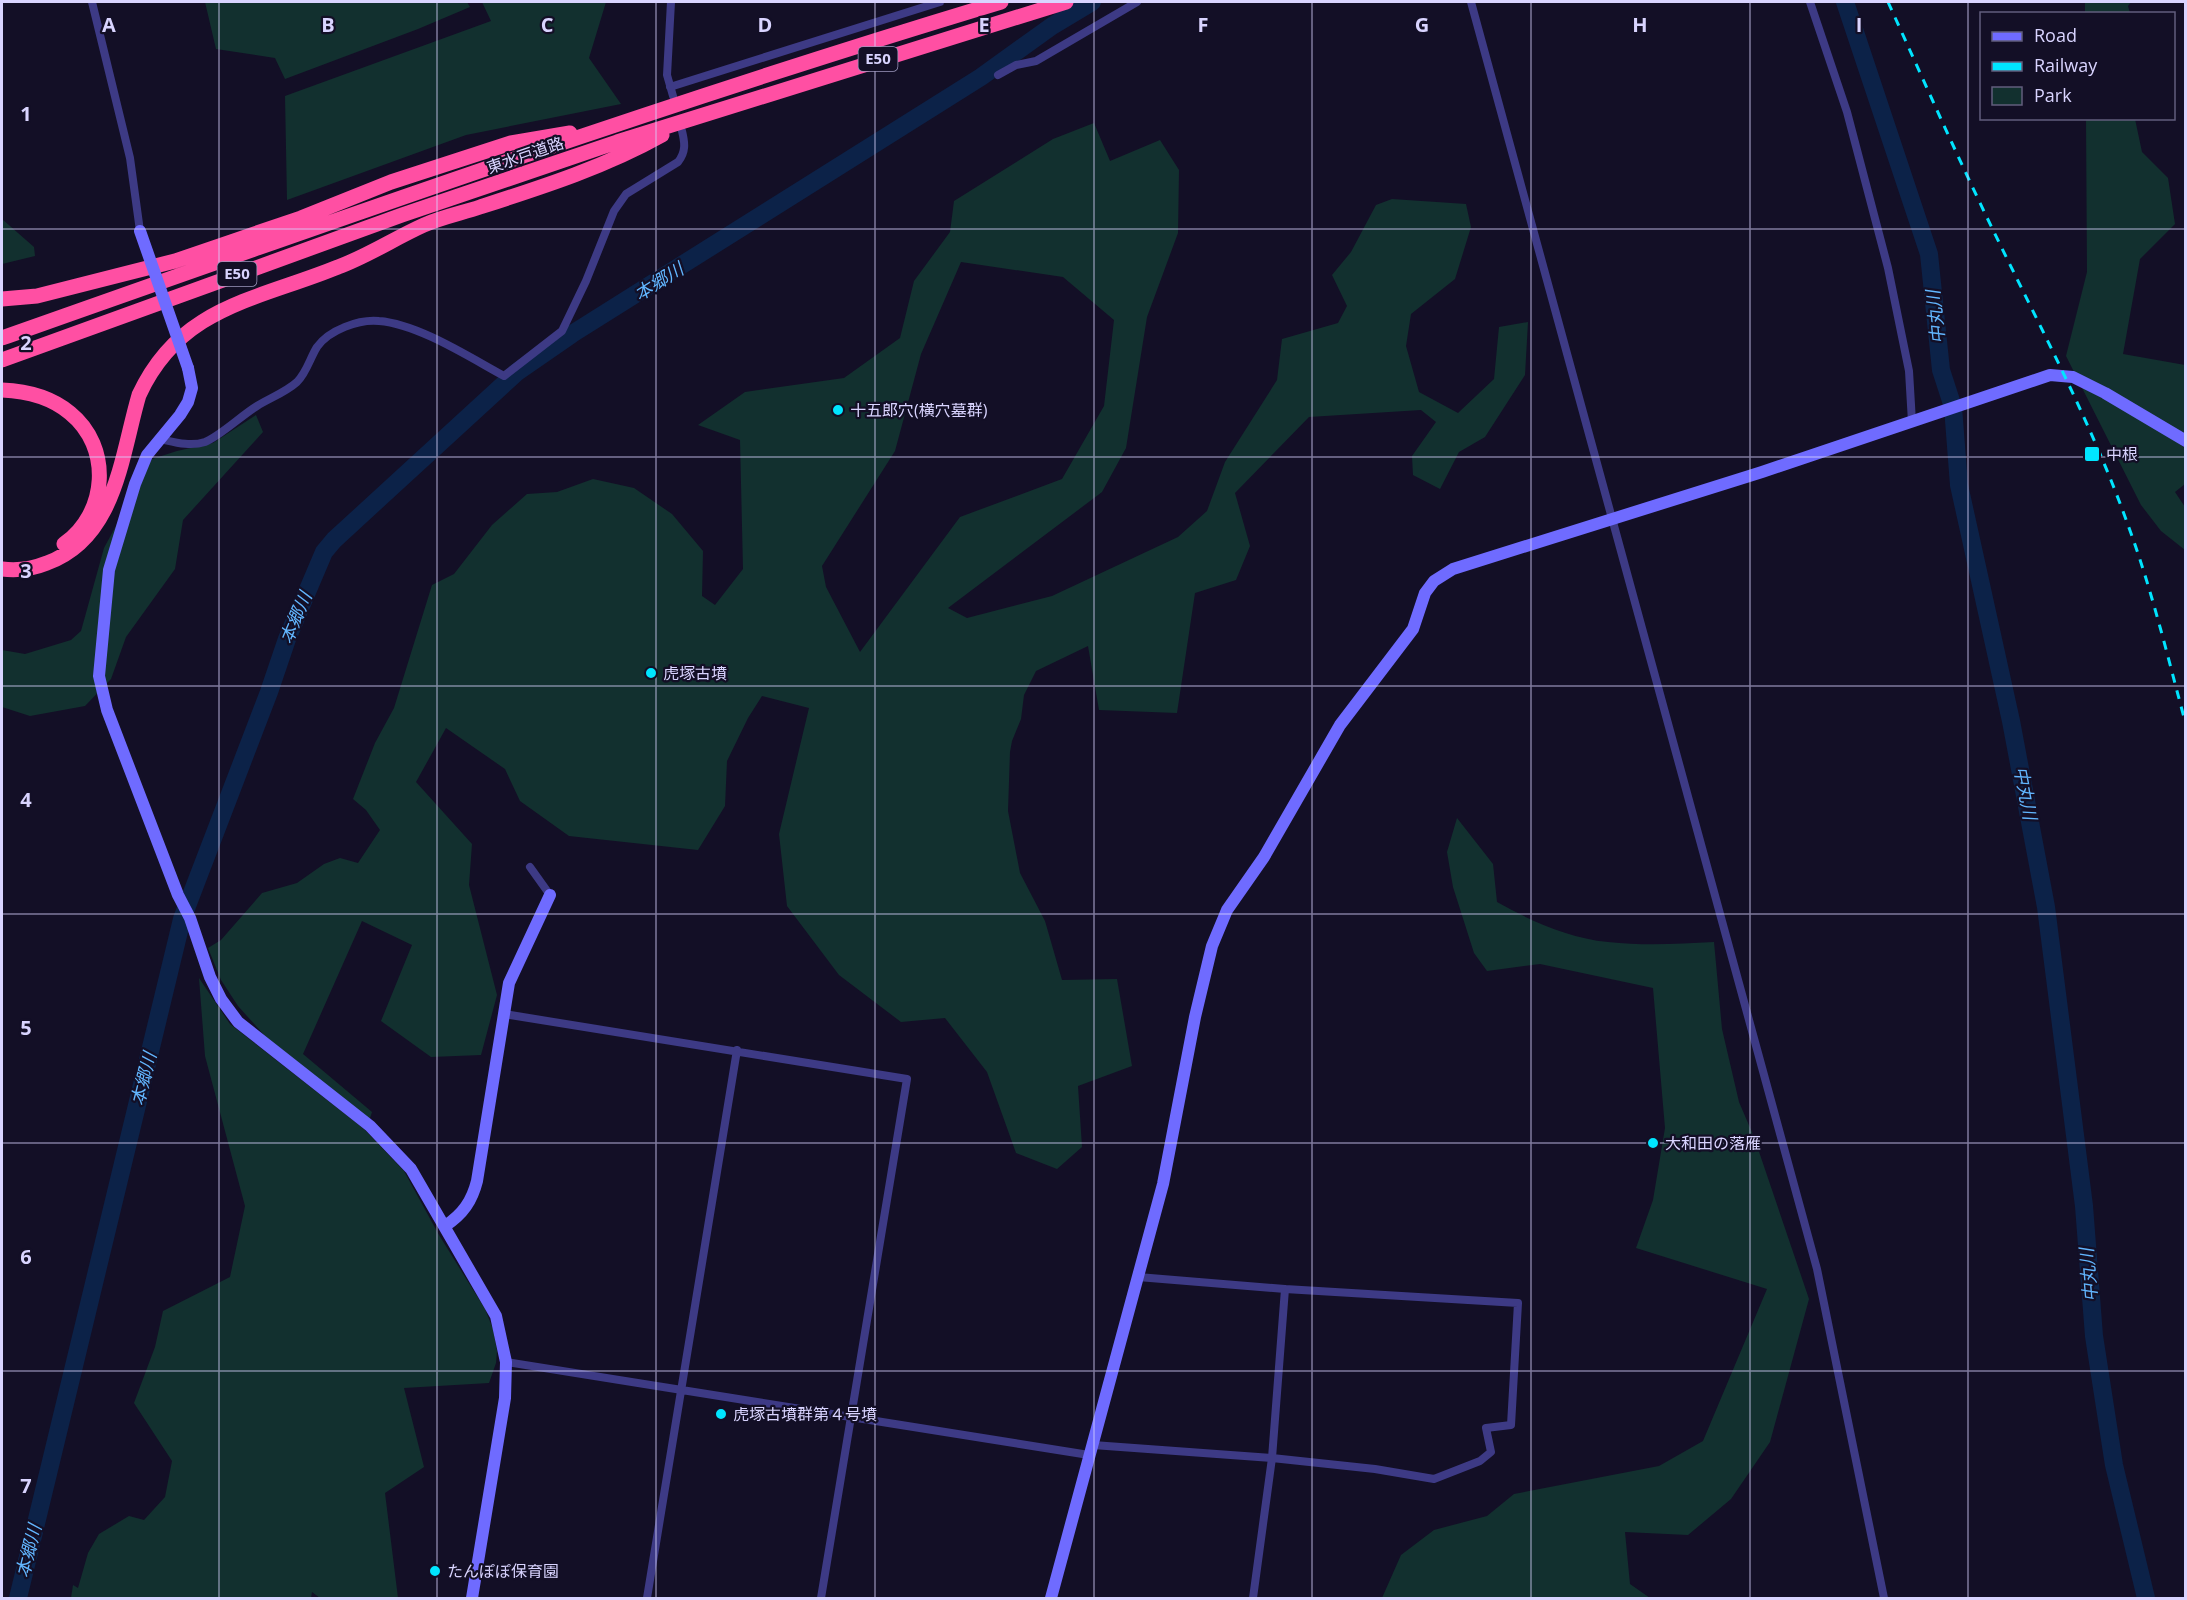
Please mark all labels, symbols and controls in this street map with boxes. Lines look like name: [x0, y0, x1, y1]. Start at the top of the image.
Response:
text: A: [102, 11, 116, 38]
text: B: [321, 11, 335, 38]
text: C: [541, 11, 554, 38]
text: D: [758, 11, 772, 38]
text: E: [978, 11, 990, 38]
text: F: [1198, 11, 1208, 38]
text: G: [1415, 11, 1429, 38]
text: H: [1632, 11, 1648, 38]
text: I: [1856, 11, 1862, 38]
legend: [1980, 12, 2175, 120]
text: Road: [2034, 23, 2077, 47]
road number: E50: [858, 47, 898, 71]
text: Railway: [2034, 53, 2098, 77]
text: Park: [2034, 83, 2072, 107]
text: 1: [20, 100, 32, 127]
street label: 東水戸道路: [484, 132, 566, 178]
water label: 本郷川: [629, 256, 689, 306]
road number: E50: [218, 262, 256, 286]
water label: 中丸川: [1920, 287, 1950, 345]
text: 2: [20, 329, 32, 356]
place label: 十五郎穴(横穴墓群): [850, 399, 988, 421]
marker: 十五郎穴(横穴墓群): [831, 403, 845, 417]
place label: 中根: [2106, 443, 2138, 465]
marker: 中根: [2083, 445, 2101, 463]
text: 3: [20, 557, 32, 584]
water label: 本郷川: [273, 586, 317, 647]
place label: 虎塚古墳: [663, 662, 727, 684]
marker: 虎塚古墳: [644, 666, 658, 680]
water label: 中丸川: [2009, 764, 2043, 824]
text: 4: [20, 786, 32, 813]
text: 5: [20, 1014, 32, 1041]
water label: 本郷川: [125, 1048, 162, 1108]
place label: 大和田の落雁: [1665, 1132, 1761, 1154]
marker: 大和田の落雁: [1646, 1136, 1660, 1150]
text: 6: [20, 1243, 32, 1270]
water label: 中丸川: [2074, 1245, 2102, 1303]
place label: 虎塚古墳群第４号墳: [733, 1403, 877, 1425]
marker: 虎塚古墳群第４号墳: [714, 1407, 728, 1421]
text: 7: [20, 1472, 32, 1499]
water label: 本郷川: [10, 1520, 47, 1580]
place label: たんぽぽ保育園: [447, 1560, 559, 1582]
marker: たんぽぽ保育園: [428, 1564, 442, 1578]

